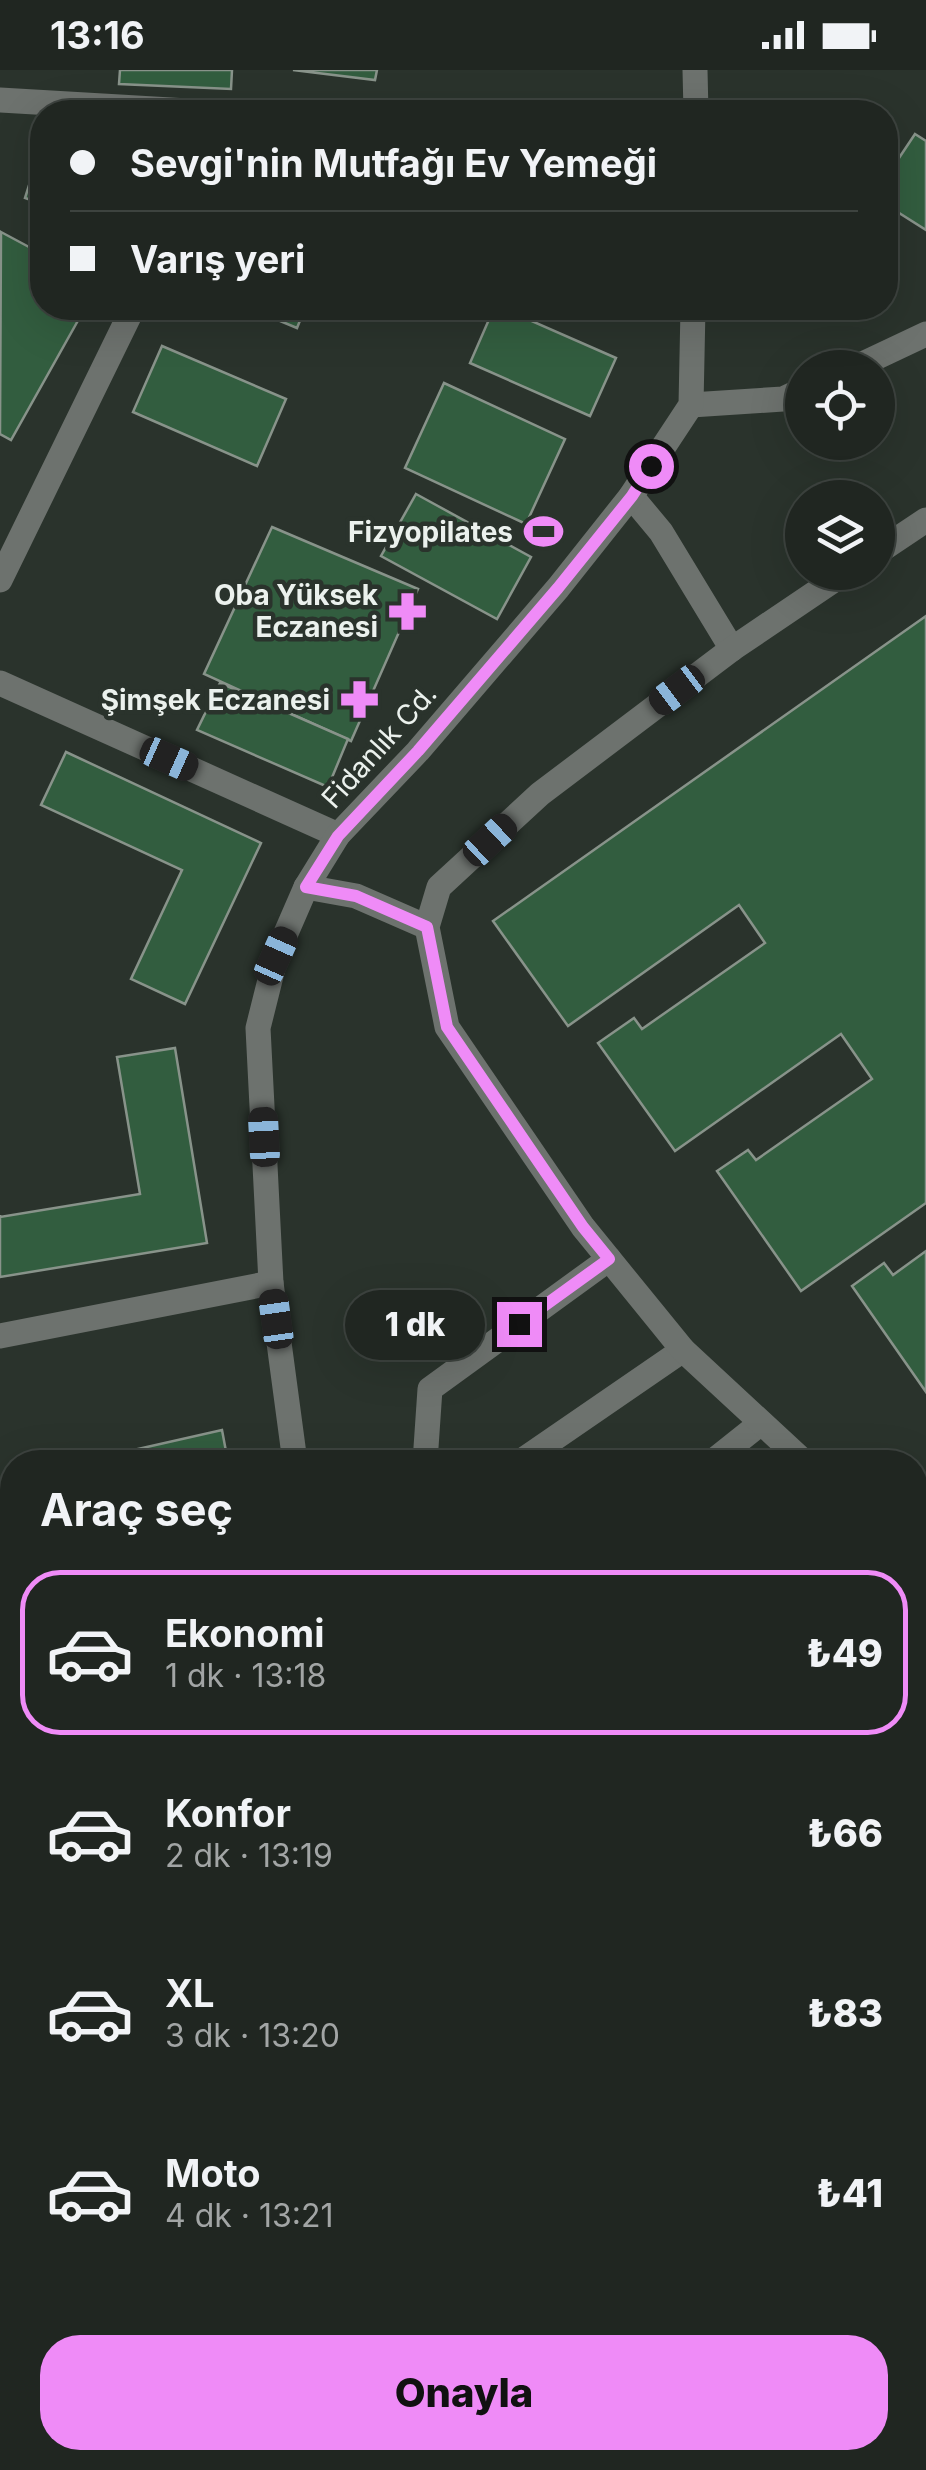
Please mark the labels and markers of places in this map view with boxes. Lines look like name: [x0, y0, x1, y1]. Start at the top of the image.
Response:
sports icon: Fizyopilates: [522, 511, 564, 553]
place label: Fizyopilates: [348, 515, 513, 549]
place label: Oba Yüksek Eczanesi: [214, 578, 379, 644]
pharmacy icon: Oba Yüksek Eczanesi: [387, 590, 429, 632]
pharmacy icon: Şimşek Eczanesi: [339, 679, 381, 721]
place label: Şimşek Eczanesi: [101, 683, 330, 717]

